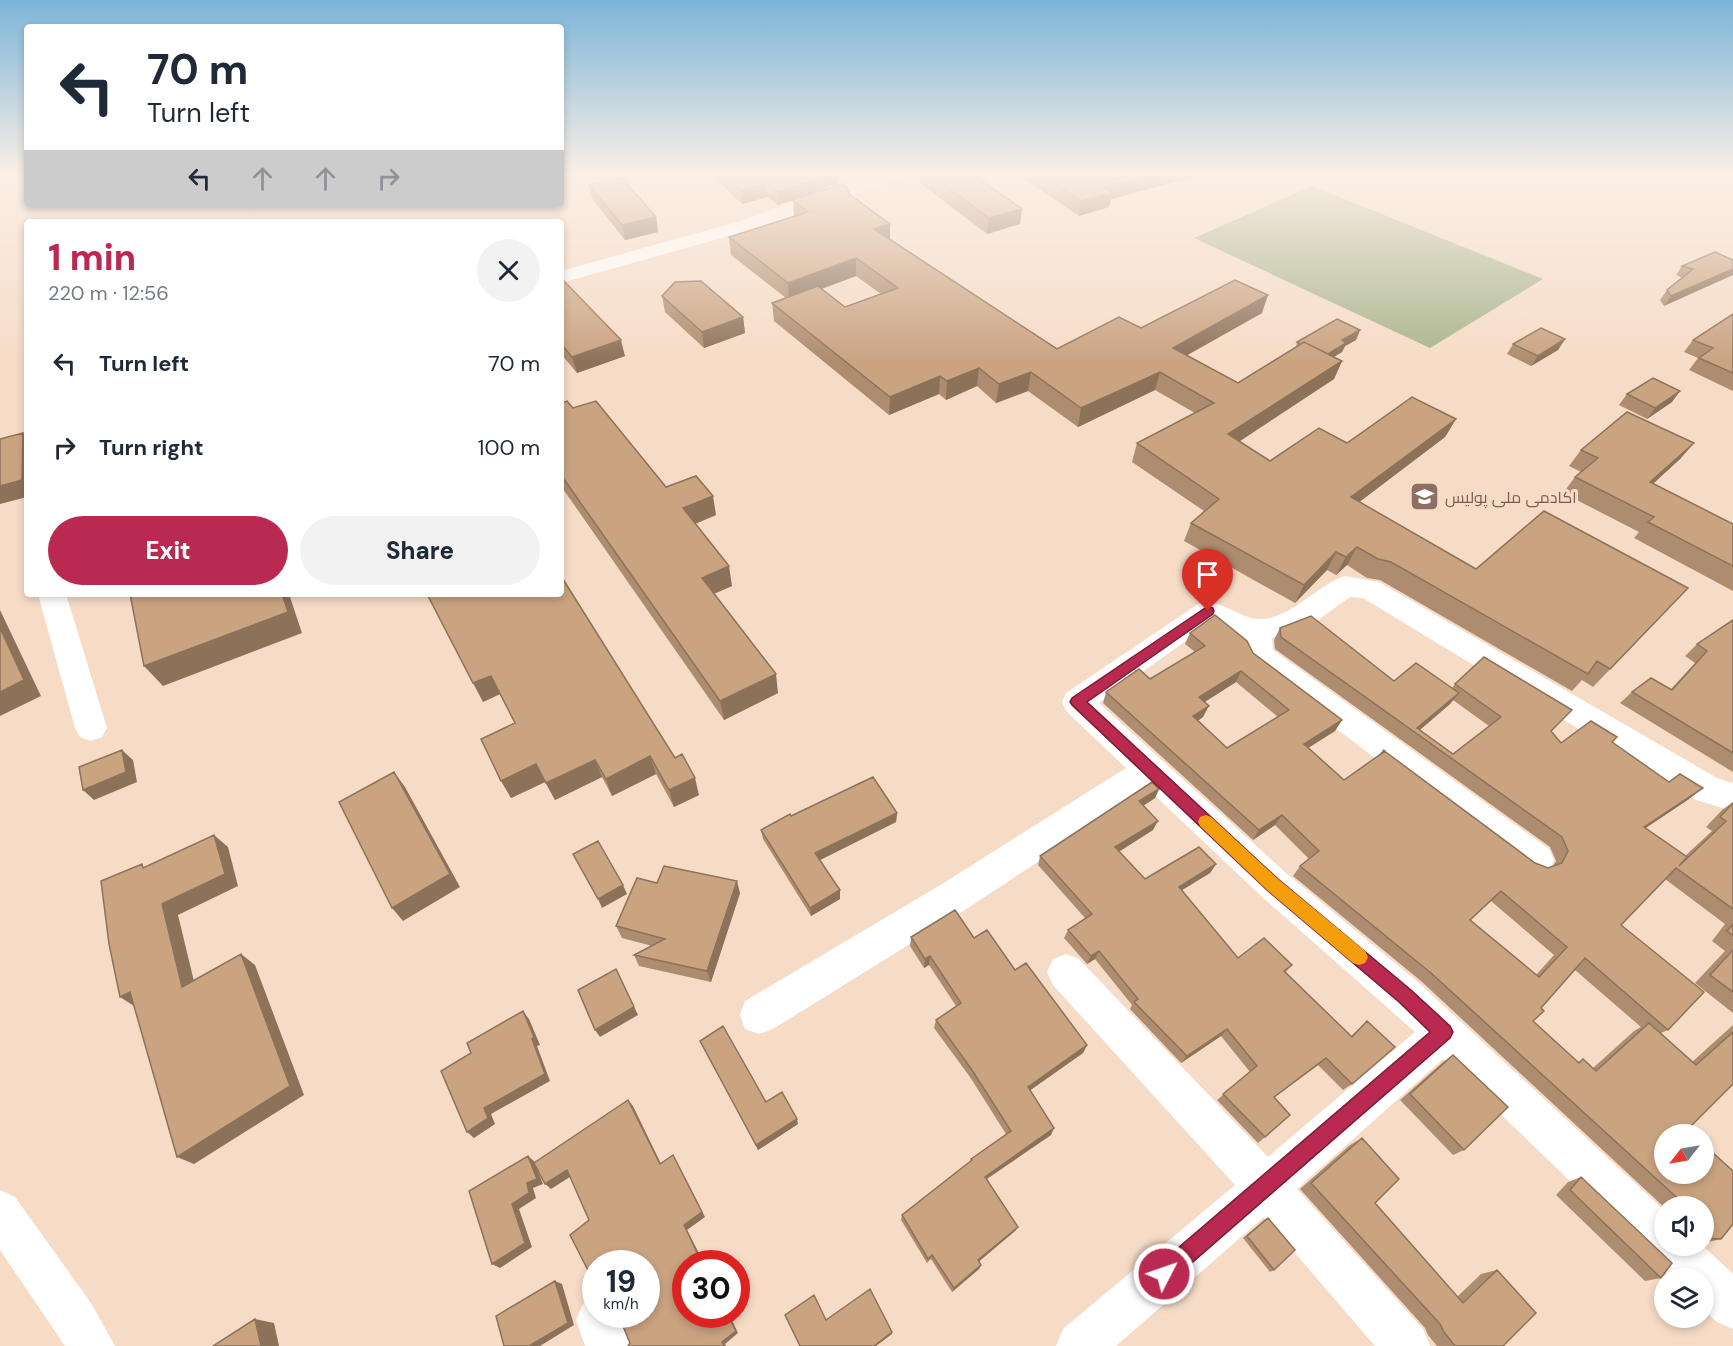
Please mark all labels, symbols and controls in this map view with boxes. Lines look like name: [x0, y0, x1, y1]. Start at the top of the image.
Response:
text: 70 m: [147, 42, 248, 97]
icon: left: [48, 48, 126, 126]
text: Turn left: [147, 95, 250, 130]
icon: left: [183, 162, 216, 195]
icon: ahead: [246, 162, 279, 195]
icon: ahead: [309, 162, 342, 195]
icon: right: [372, 162, 405, 195]
text: 1 min: [48, 234, 136, 281]
button: close: [477, 239, 540, 302]
text: 220 m · 12:56: [48, 280, 169, 306]
icon: left: [48, 347, 81, 380]
text: Turn left: [99, 349, 189, 378]
text: 70 m: [488, 349, 540, 378]
icon: right: [48, 431, 81, 464]
text: Turn right: [99, 433, 204, 462]
text: 100 m: [478, 433, 540, 462]
school or university icon: اکادمی ملی پولیس: [1408, 481, 1440, 513]
place label: اکادمی ملی پولیس: [1445, 487, 1577, 509]
button: Exit: [48, 516, 288, 585]
button: Share: [300, 516, 540, 585]
pin: [1182, 549, 1233, 611]
icon: arrive: [1191, 558, 1224, 591]
north arrow: [1654, 1124, 1714, 1184]
map controls: [1654, 1124, 1714, 1328]
button: sound: [1654, 1196, 1714, 1256]
position arrow: [1132, 1242, 1196, 1306]
speed limit sign: 30: [672, 1250, 750, 1328]
text: 19: [606, 1262, 636, 1301]
button: layers: [1654, 1268, 1714, 1328]
text: km/h: [603, 1294, 639, 1314]

